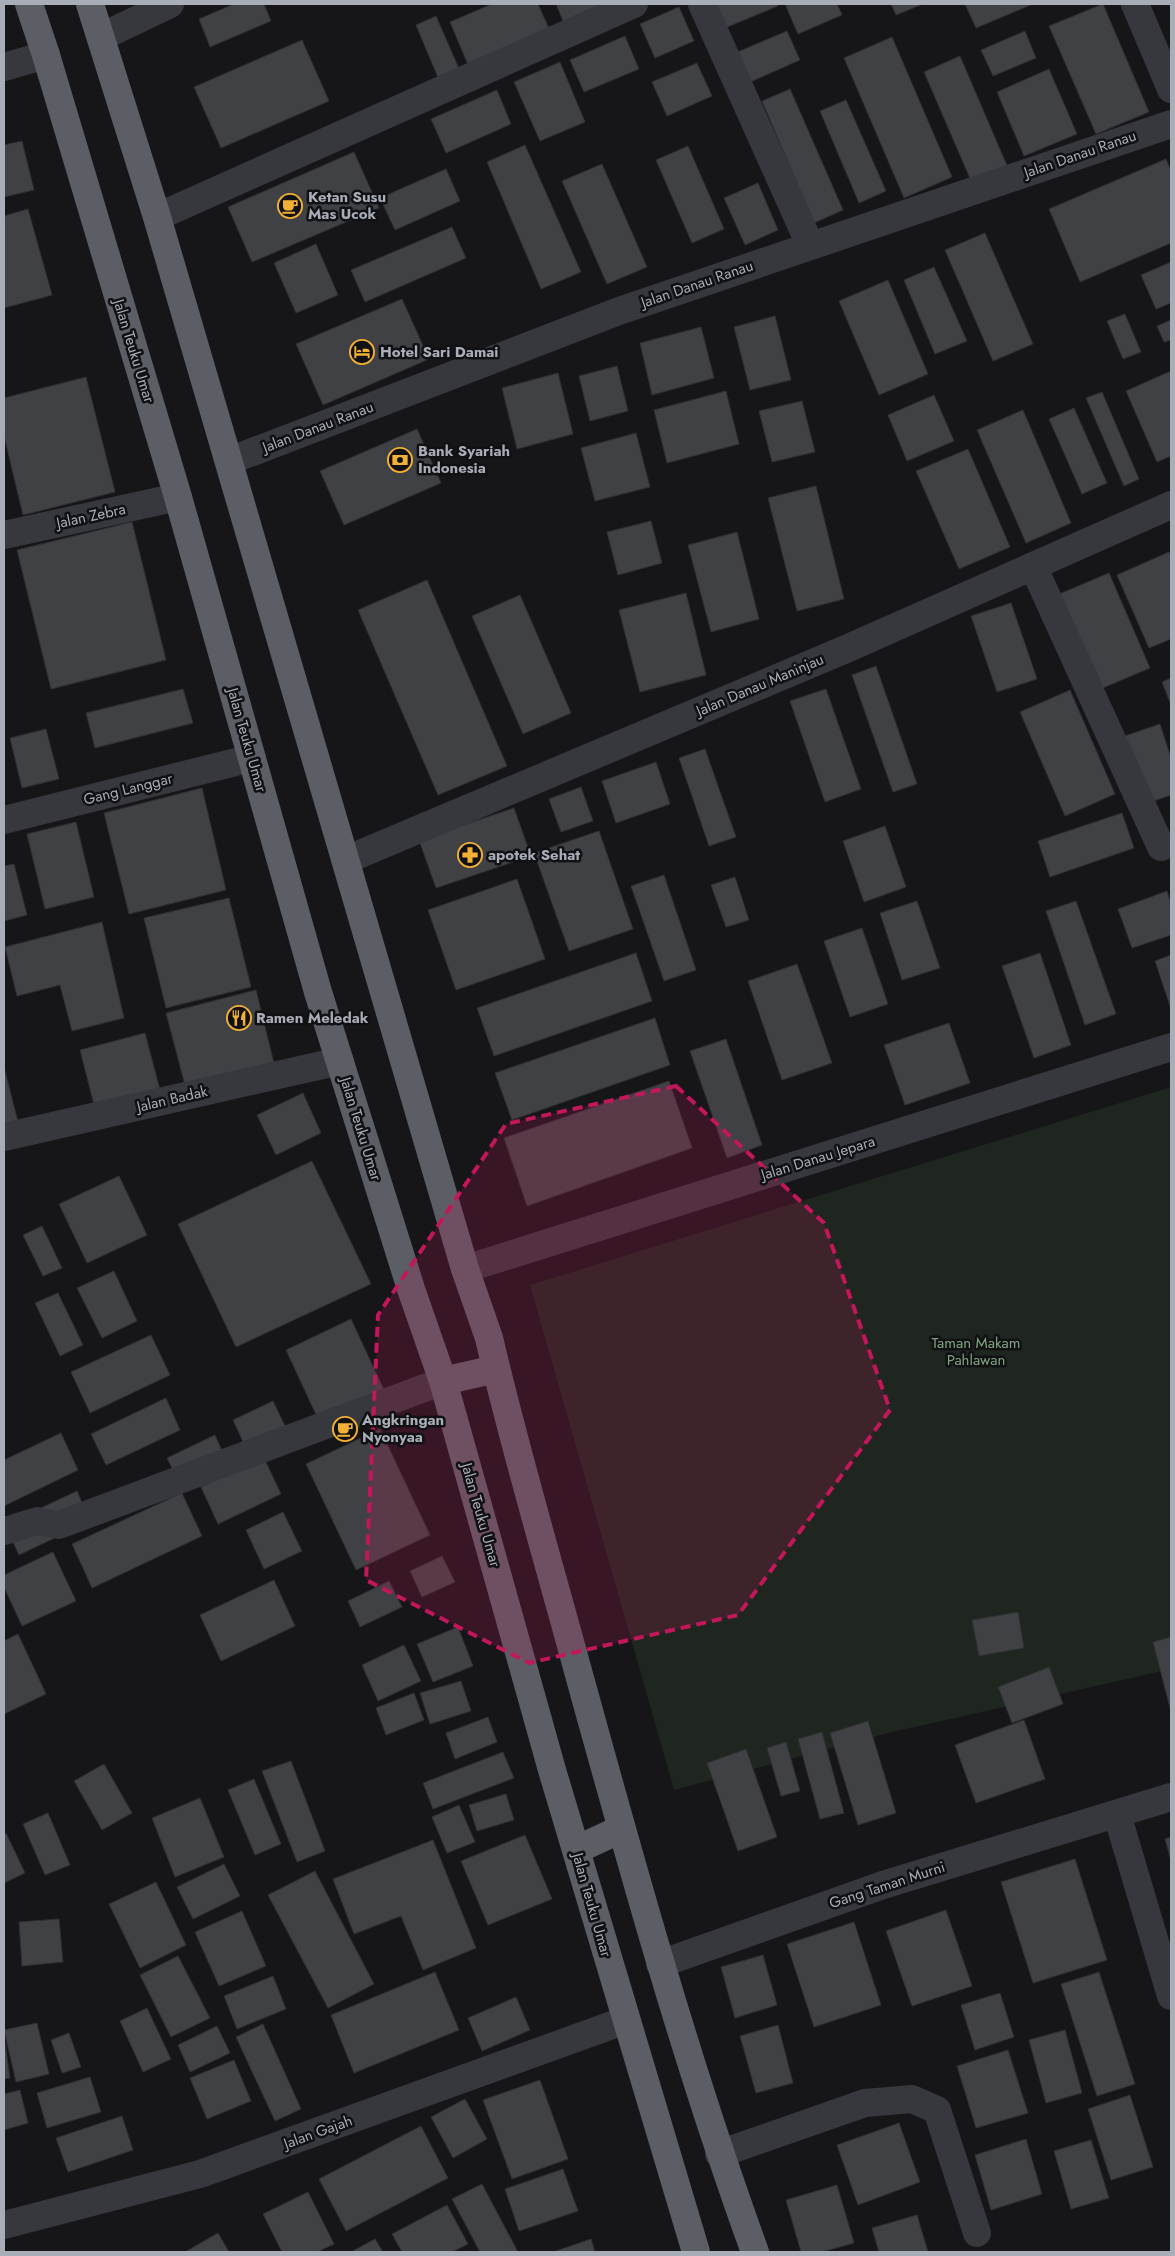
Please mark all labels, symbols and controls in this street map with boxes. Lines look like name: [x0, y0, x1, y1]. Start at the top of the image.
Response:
street label: Jalan Danau Ranau: [1019, 125, 1139, 184]
place label: Ketan Susu Mas Ucok: [308, 186, 386, 225]
cafe icon: Ketan Susu Mas Ucok: [277, 193, 303, 219]
street label: Jalan Danau Ranau: [636, 255, 756, 314]
street label: Jalan Teuku Umar: [107, 295, 160, 406]
hotel icon: Hotel Sari Damai: [349, 339, 375, 365]
place label: Hotel Sari Damai: [380, 341, 498, 363]
street label: Jalan Danau Ranau: [257, 396, 377, 459]
place label: Bank Syariah Indonesia: [418, 440, 510, 479]
bank icon: Bank Syariah Indonesia: [387, 447, 413, 473]
street label: Jalan Zebra: [52, 498, 128, 534]
street label: Jalan Danau Maninjau: [691, 648, 827, 723]
street label: Jalan Teuku Umar: [221, 684, 273, 795]
street label: Gang Langgar: [81, 767, 176, 811]
pharmacy icon: apotek Sehat: [457, 842, 483, 868]
place label: apotek Sehat: [488, 844, 580, 866]
restaurant icon: Ramen Meledak: [226, 1005, 252, 1031]
place label: Ramen Meledak: [256, 1007, 369, 1029]
street label: Jalan Teuku Umar: [334, 1073, 387, 1184]
street label: Jalan Badak: [133, 1080, 210, 1118]
street label: Jalan Danau Jepara: [756, 1130, 878, 1186]
park label: Taman Makam Pahlawan: [932, 1332, 1020, 1371]
place label: Angkringan Nyonyaa: [361, 1409, 444, 1448]
cafe icon: Angkringan Nyonyaa: [332, 1416, 358, 1442]
street label: Jalan Teuku Umar: [455, 1459, 507, 1570]
street label: Jalan Teuku Umar: [566, 1849, 618, 1960]
street label: Gang Taman Murni: [826, 1856, 948, 1914]
street label: Jalan Gajah: [279, 2109, 355, 2155]

